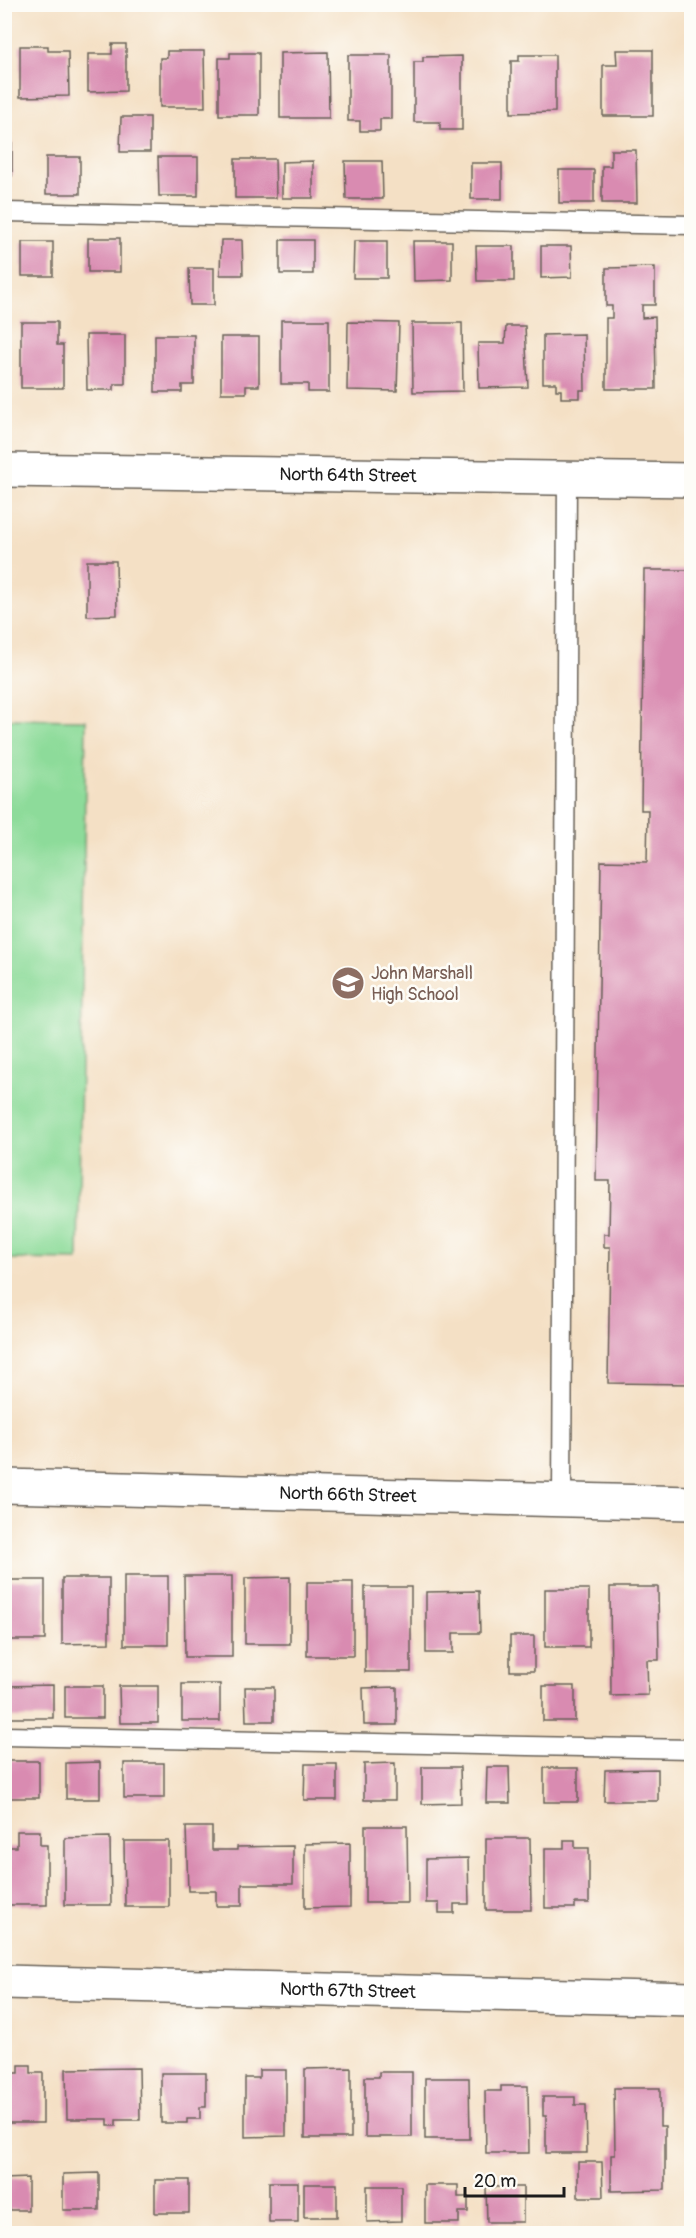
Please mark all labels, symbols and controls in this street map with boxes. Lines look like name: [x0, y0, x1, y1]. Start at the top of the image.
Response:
street label: North 64th Street: [279, 463, 418, 488]
place label: John Marshall High School: [371, 962, 473, 1006]
school or university icon: John Marshall High School: [330, 965, 366, 1001]
street label: North 66th Street: [279, 1481, 418, 1508]
street label: North 67th Street: [280, 1977, 417, 2004]
scale bar: [465, 2160, 564, 2198]
text: 20 m: [474, 2170, 516, 2193]

